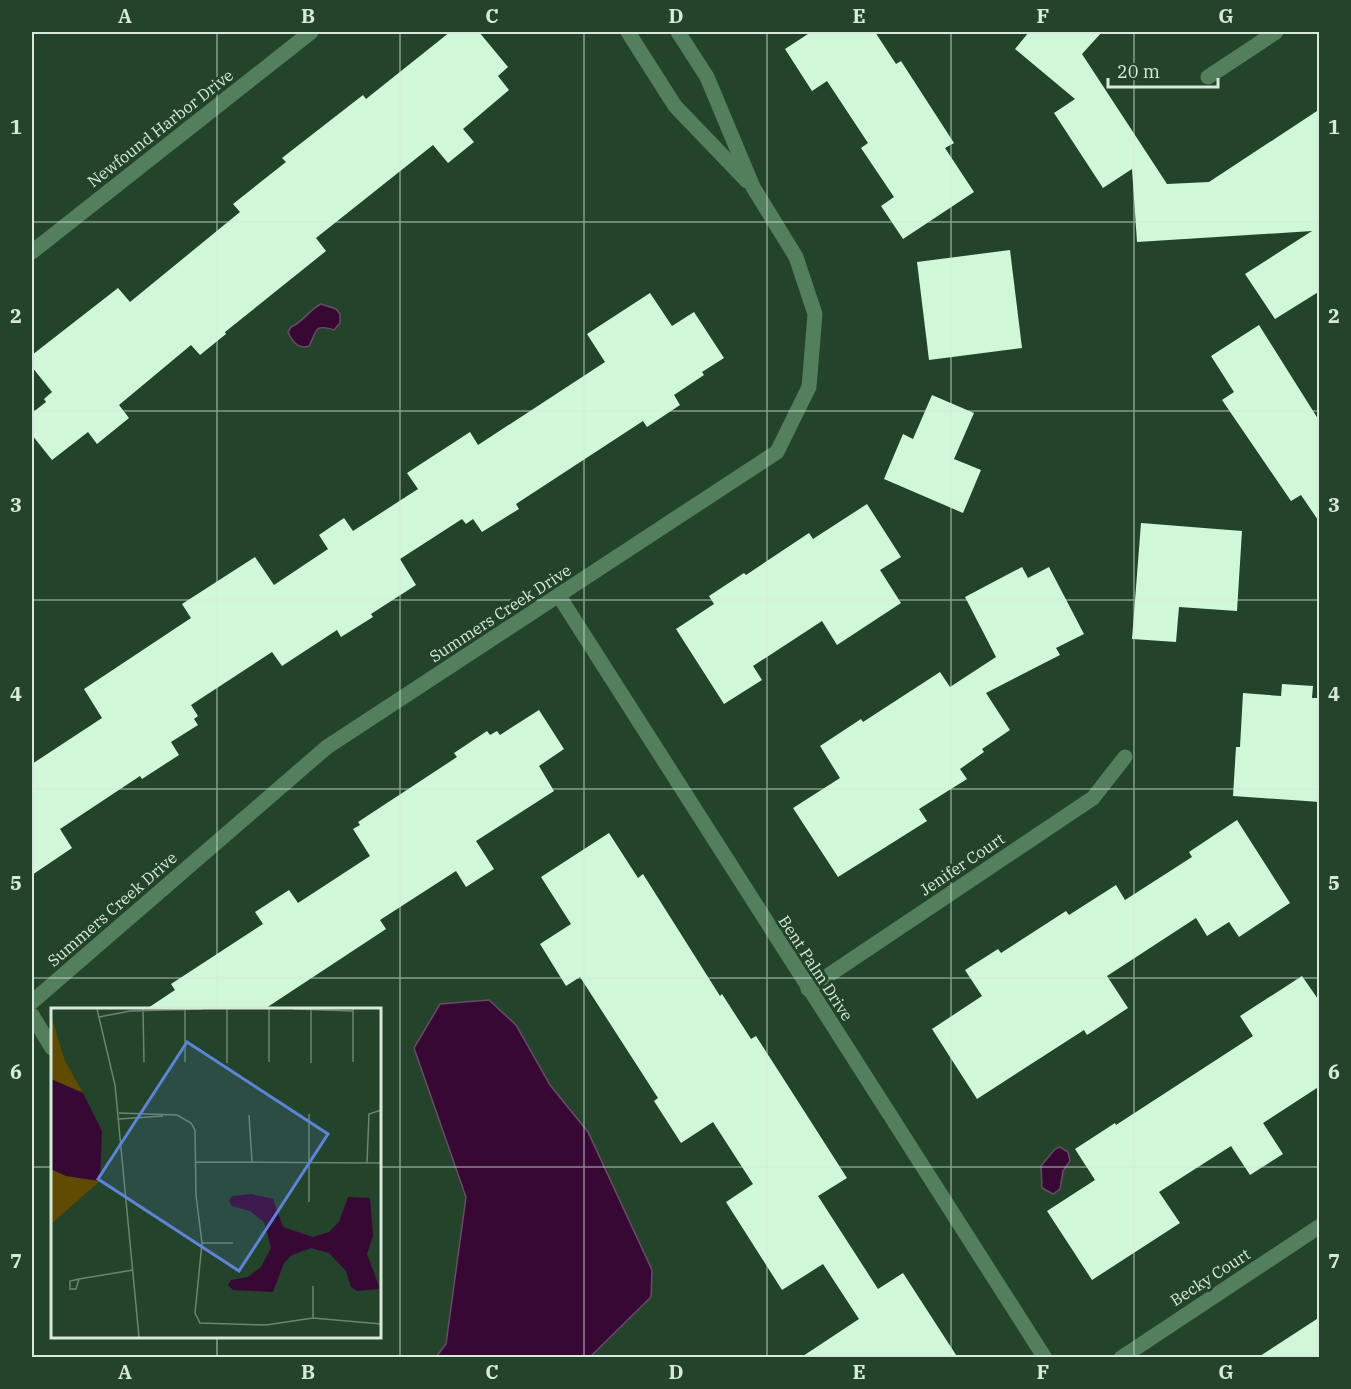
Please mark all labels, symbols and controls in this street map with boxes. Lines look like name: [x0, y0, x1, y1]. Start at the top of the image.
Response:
text: A: [118, 2, 132, 29]
text: B: [301, 2, 315, 29]
text: C: [485, 2, 499, 29]
text: D: [668, 2, 684, 29]
text: E: [852, 2, 866, 29]
text: F: [1037, 2, 1049, 29]
text: G: [1218, 2, 1234, 29]
scale bar: [1108, 51, 1218, 89]
text: 20 m: [1117, 60, 1160, 83]
street label: Newfound Harbor Drive: [83, 65, 237, 191]
text: 1: [10, 113, 22, 140]
text: 1: [1328, 113, 1340, 140]
text: 2: [10, 302, 22, 329]
text: 2: [1328, 302, 1340, 329]
text: 3: [10, 491, 22, 518]
text: 3: [1328, 491, 1340, 518]
street label: Summers Creek Drive: [425, 560, 575, 666]
text: 4: [10, 680, 22, 707]
text: 4: [1328, 680, 1340, 707]
street label: Jenifer Court: [916, 828, 1008, 900]
street label: Summers Creek Drive: [43, 847, 181, 971]
text: 5: [10, 869, 22, 896]
text: 5: [1328, 869, 1340, 896]
street label: Bent Palm Drive: [775, 912, 857, 1024]
inset map: [51, 1008, 381, 1338]
text: 6: [10, 1058, 22, 1085]
text: 6: [1328, 1058, 1340, 1085]
street label: Becky Court: [1166, 1244, 1254, 1310]
text: 7: [10, 1247, 22, 1274]
text: 7: [1328, 1247, 1340, 1274]
text: A: [118, 1358, 132, 1385]
text: B: [301, 1358, 315, 1385]
text: C: [485, 1358, 499, 1385]
text: D: [668, 1358, 684, 1385]
text: E: [852, 1358, 866, 1385]
text: F: [1037, 1358, 1049, 1385]
text: G: [1218, 1358, 1234, 1385]

